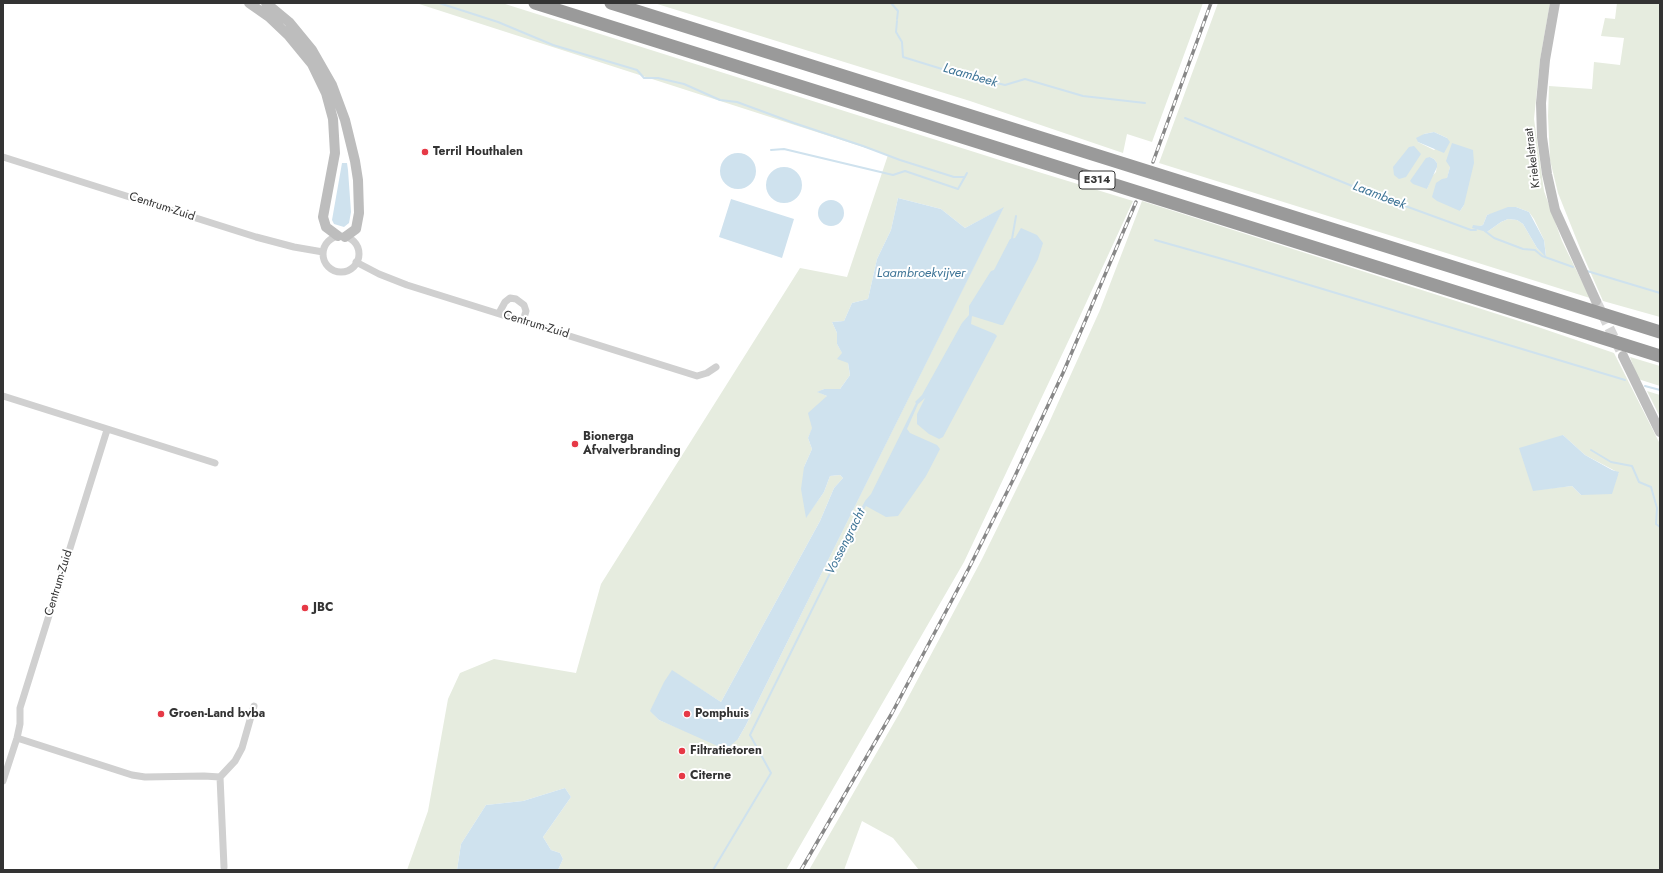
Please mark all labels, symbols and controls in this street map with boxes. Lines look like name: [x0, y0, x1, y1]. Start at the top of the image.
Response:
water label: Laambeek: [941, 61, 999, 91]
street label: Kriekelstraat: [1522, 127, 1544, 189]
place label: Terril Houthalen: [433, 145, 523, 159]
marker: Terril Houthalen: [420, 147, 430, 157]
road number: E314: [1079, 171, 1115, 189]
water label: Laambeek: [1350, 179, 1408, 213]
street label: Centrum-Zuid: [127, 190, 197, 224]
water label: Laambroekvijver: [877, 266, 965, 282]
street label: Centrum-Zuid: [501, 308, 571, 342]
place label: Bionerga Afvalverbranding: [583, 430, 681, 458]
marker: Bionerga Afvalverbranding: [570, 439, 580, 449]
water label: Vossengracht: [823, 506, 869, 578]
street label: Centrum-Zuid: [42, 548, 76, 618]
place label: JBC: [313, 601, 333, 615]
marker: JBC: [300, 603, 310, 613]
place label: Groen-Land bvba: [169, 707, 265, 721]
place label: Pomphuis: [695, 707, 749, 721]
marker: Groen-Land bvba: [156, 709, 166, 719]
marker: Pomphuis: [682, 709, 692, 719]
place label: Filtratietoren: [690, 744, 762, 758]
marker: Filtratietoren: [677, 746, 687, 756]
place label: Citerne: [690, 769, 731, 783]
marker: Citerne: [677, 771, 687, 781]

